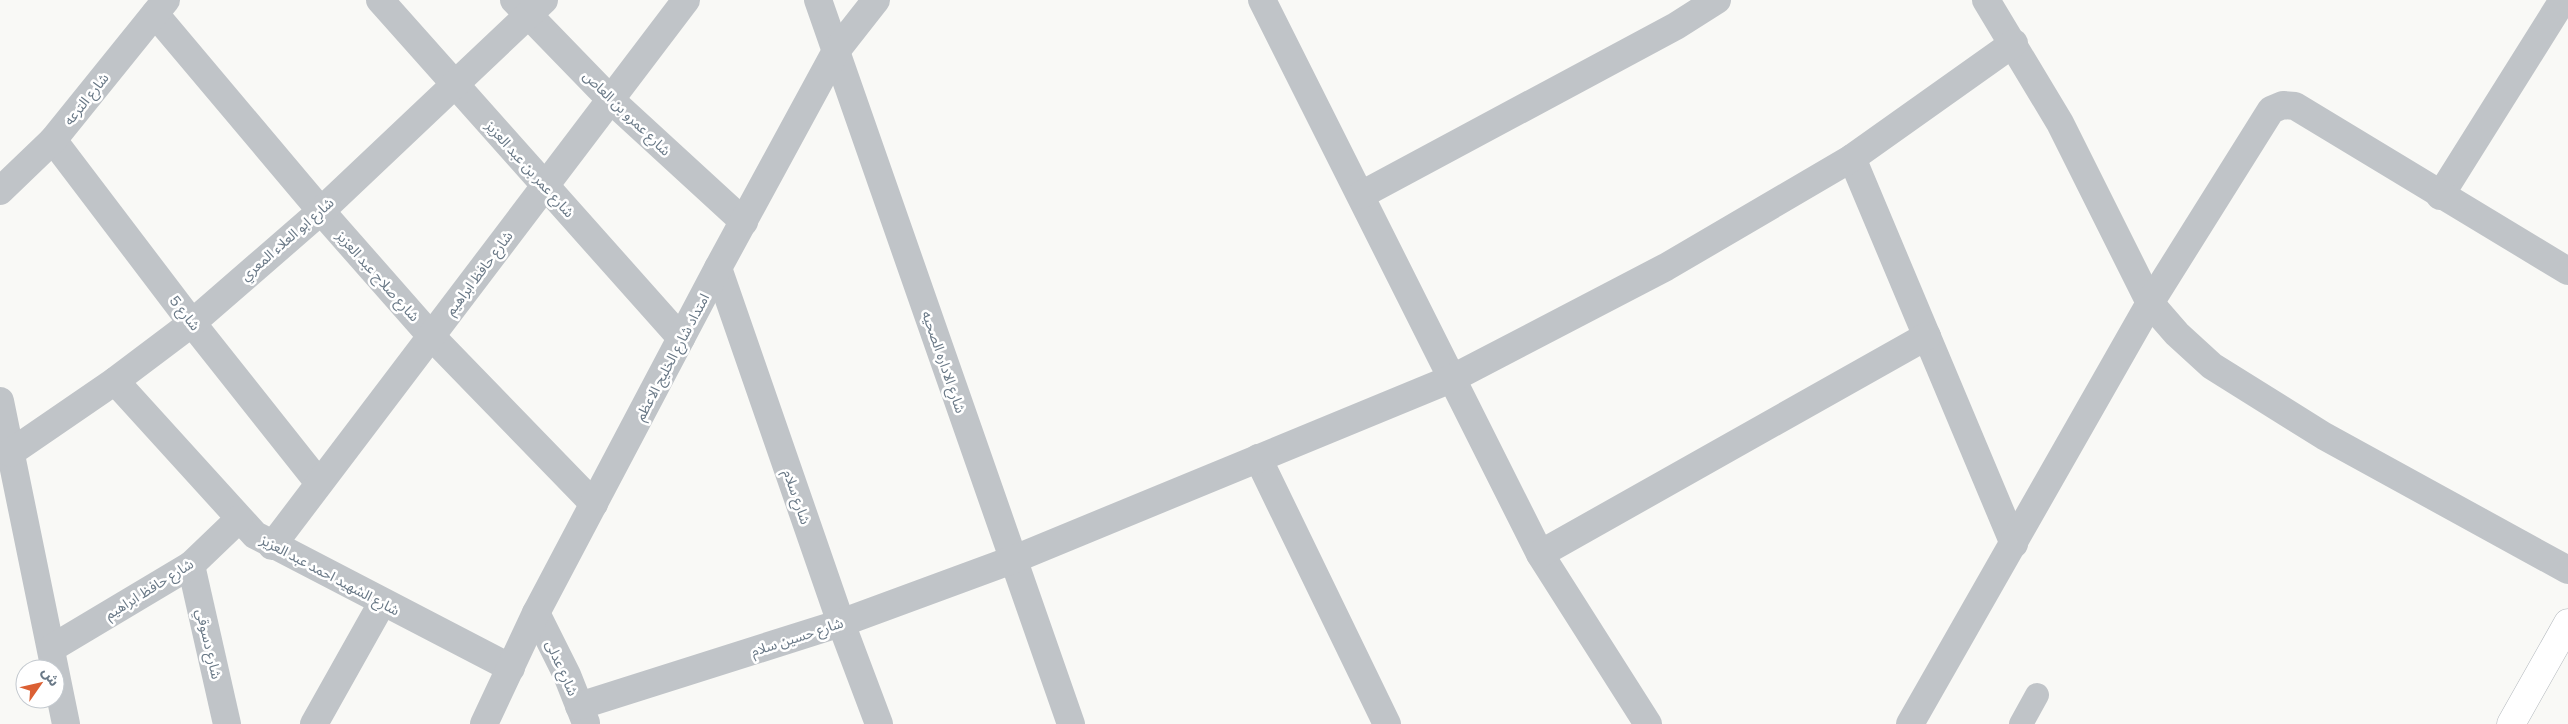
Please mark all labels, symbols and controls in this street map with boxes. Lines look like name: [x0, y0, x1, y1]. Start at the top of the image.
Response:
street label: شارع عمرو بن العاص: [578, 67, 674, 161]
street label: شارع الترعه: [60, 70, 114, 130]
street label: شارع عمر بن عبد العزيز: [480, 117, 577, 222]
street label: شارع ابو العلاء المعري: [237, 194, 339, 286]
street label: شارع صلاح عبد العزيز: [330, 227, 423, 326]
street label: شارع حافظ ابراهيم: [442, 228, 518, 320]
street label: امتداد شارع الخليج الاعظم: [632, 291, 715, 425]
street label: شارع 5: [164, 292, 204, 335]
street label: شارع الاداره الصحيه: [916, 309, 969, 416]
street label: شارع سلام: [777, 468, 814, 527]
street label: شارع الشهيد احمد عبد العزيز: [255, 531, 402, 621]
street label: شارع حافظ ابراهيم: [102, 555, 198, 625]
street label: شارع دسوقي: [190, 607, 225, 681]
street label: شارع حسين سلام: [749, 615, 846, 662]
street label: شارع عدلى: [540, 638, 581, 699]
north arrow: [15, 659, 65, 709]
text: ش: [39, 664, 63, 689]

